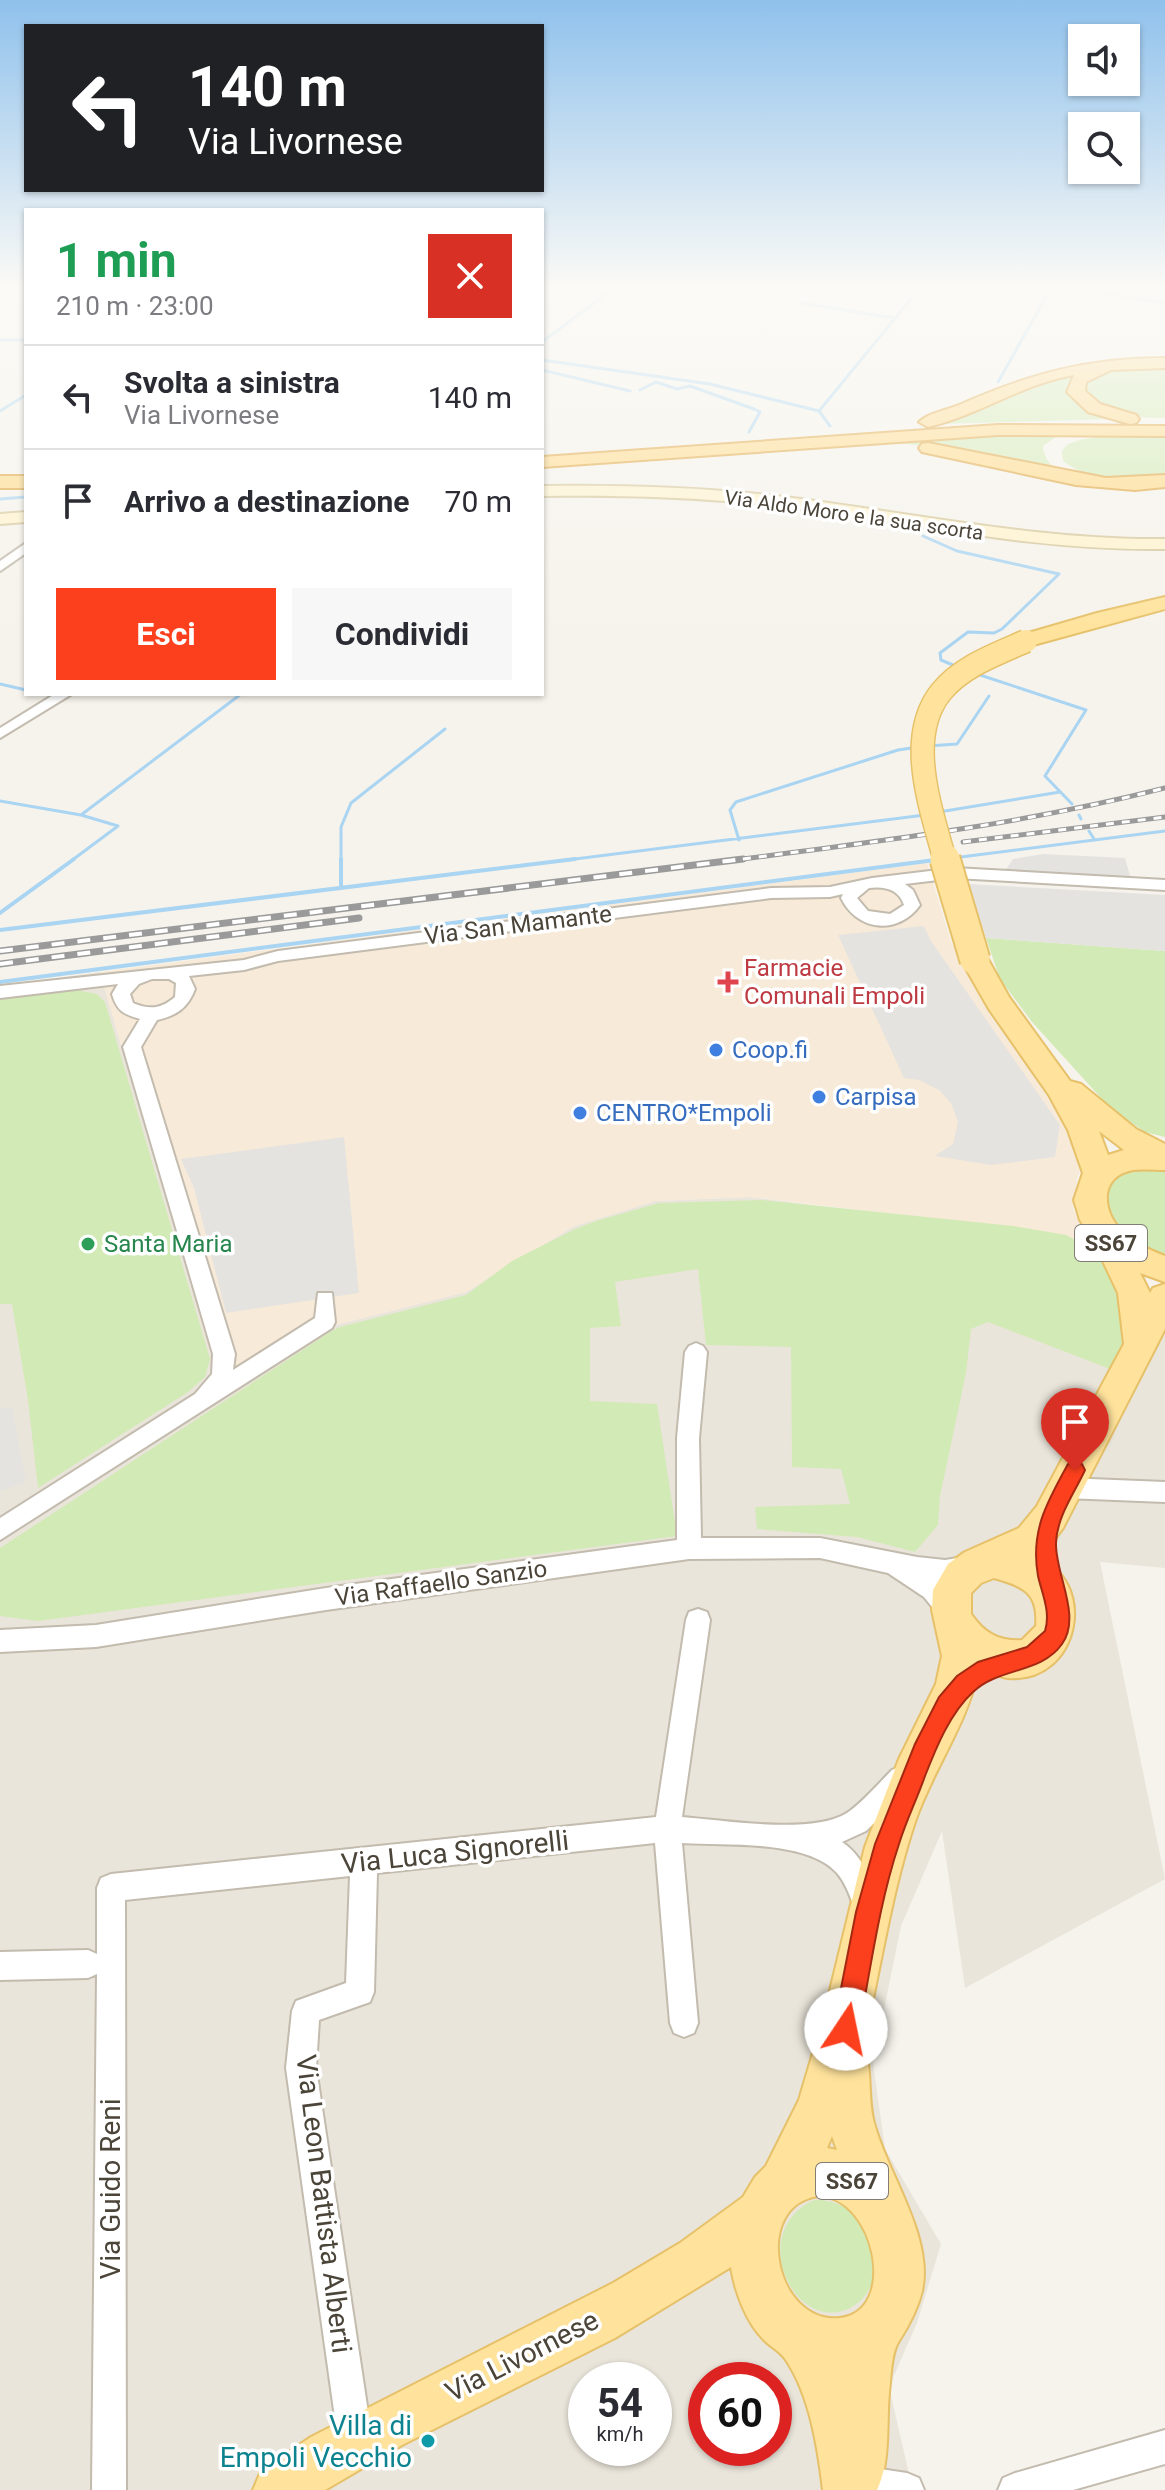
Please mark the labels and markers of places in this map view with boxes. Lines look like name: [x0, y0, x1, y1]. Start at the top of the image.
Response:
place label: Farmacie Comunali Empoli: [744, 954, 925, 1010]
marker: Farmacie Comunali Empoli: [719, 973, 737, 991]
place label: Coop.fi: [732, 1036, 808, 1064]
marker: Coop.fi: [707, 1041, 725, 1059]
place label: Carpisa: [835, 1083, 917, 1111]
marker: Carpisa: [810, 1088, 828, 1106]
place label: CENTRO*Empoli: [596, 1099, 772, 1127]
marker: CENTRO*Empoli: [571, 1104, 589, 1122]
place label: Santa Maria: [104, 1230, 232, 1258]
marker: Santa Maria: [79, 1235, 97, 1253]
pin: [1041, 1388, 1109, 1470]
place label: Villa di Empoli Vecchio: [220, 2409, 412, 2474]
marker: Villa di Empoli Vecchio: [419, 2432, 437, 2450]

